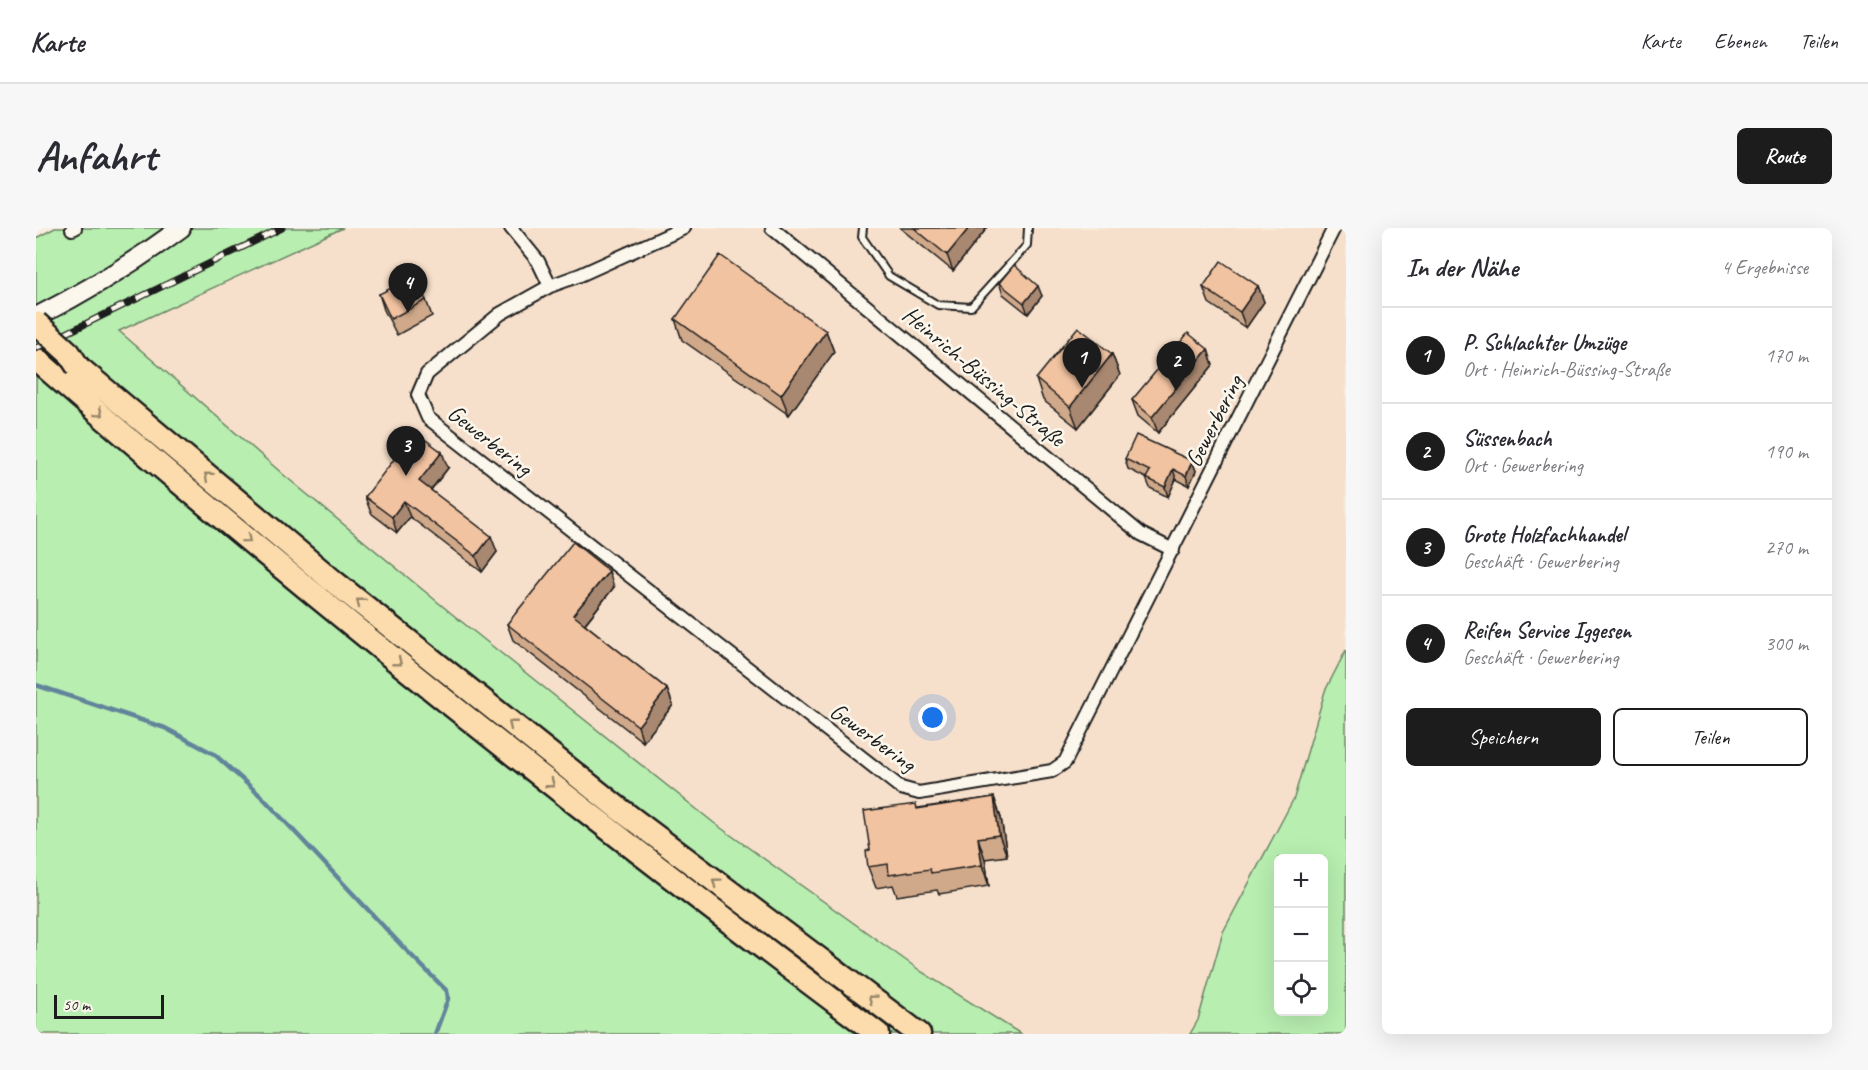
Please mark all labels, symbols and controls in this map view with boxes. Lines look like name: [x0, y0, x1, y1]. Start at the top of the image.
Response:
text: Karte: [30, 24, 84, 59]
text: Karte: [1641, 28, 1681, 54]
text: Ebenen: [1714, 28, 1767, 54]
text: Teilen: [1800, 28, 1838, 54]
button: Route: [1737, 128, 1832, 184]
text: Anfahrt: [36, 130, 156, 183]
text: In der Nähe: [1406, 251, 1518, 284]
text: 4 Ergebnisse: [1721, 255, 1808, 280]
pin: 4: [388, 264, 428, 313]
street label: Heinrich-Büssing-Straße: [896, 299, 1073, 454]
text: P. Schlachter Umzüge: [1463, 329, 1626, 357]
pin: 1: [1062, 338, 1102, 388]
pin: 2: [1156, 342, 1196, 391]
text: 1: [1421, 343, 1430, 368]
text: 170 m: [1765, 343, 1808, 368]
text: Ort · Heinrich-Büssing-Straße: [1463, 357, 1670, 382]
street label: Gewerbering: [1178, 369, 1251, 472]
street label: Gewerbering: [442, 398, 539, 483]
one-way arrow: [92, 405, 103, 416]
text: Süssenbach: [1463, 425, 1552, 453]
pin: 3: [386, 426, 425, 476]
text: 2: [1421, 439, 1430, 464]
text: 190 m: [1765, 439, 1808, 464]
text: Ort · Gewerbering: [1463, 453, 1583, 478]
one-way arrow: [204, 472, 215, 483]
text: Grote Holzfachhandel: [1463, 521, 1626, 549]
one-way arrow: [240, 532, 251, 543]
text: 3: [1421, 535, 1430, 560]
text: 270 m: [1765, 535, 1808, 560]
text: Geschäft · Gewerbering: [1463, 549, 1619, 574]
one-way arrow: [356, 598, 367, 609]
text: Reifen Service Iggesen: [1463, 617, 1631, 645]
text: 4: [1421, 631, 1430, 656]
text: 300 m: [1765, 631, 1808, 656]
text: Geschäft · Gewerbering: [1463, 645, 1619, 670]
one-way arrow: [391, 655, 402, 666]
street label: Gewerbering: [824, 696, 923, 779]
your location: [918, 703, 947, 732]
button: Speichern: [1406, 708, 1601, 766]
button: Teilen: [1613, 708, 1808, 766]
one-way arrow: [508, 720, 519, 731]
one-way arrow: [544, 777, 555, 788]
map controls: [1274, 854, 1328, 1016]
button: +: [1274, 854, 1328, 908]
one-way arrow: [711, 878, 722, 889]
button: −: [1274, 908, 1328, 962]
button: locate: [1274, 962, 1328, 1016]
scale bar: [54, 992, 164, 1020]
text: 50 m: [63, 995, 90, 1015]
one-way arrow: [867, 995, 878, 1006]

